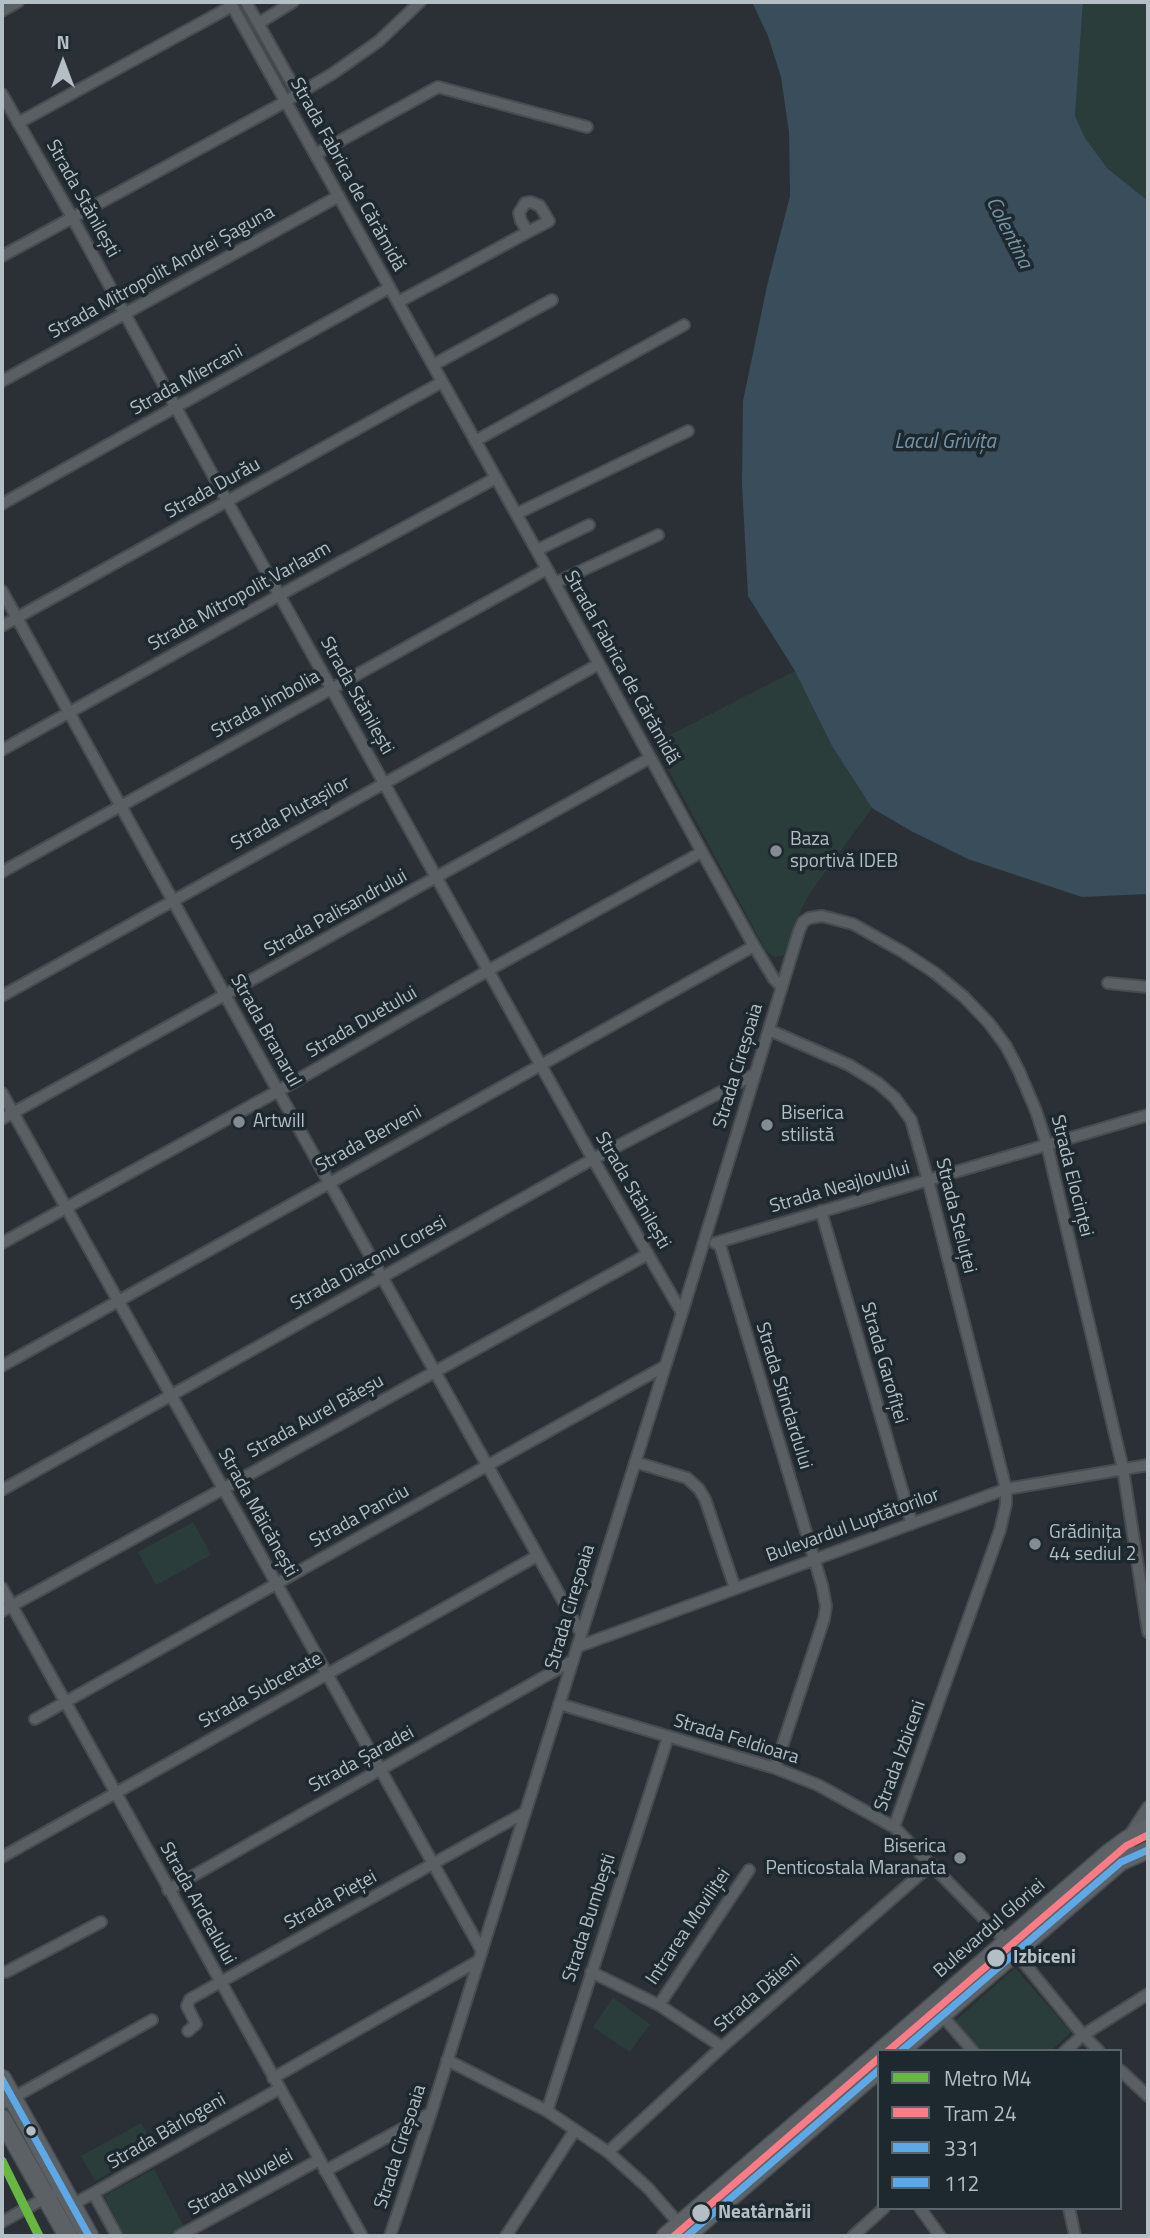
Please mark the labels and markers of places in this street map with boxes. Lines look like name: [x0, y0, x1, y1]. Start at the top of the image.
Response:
place label: Baza sportivă IDEB: [790, 829, 898, 873]
marker: Baza sportivă IDEB: [768, 843, 784, 859]
place label: Biserica stilistă: [781, 1103, 844, 1147]
place label: Artwill: [253, 1111, 305, 1133]
marker: Artwill: [231, 1114, 247, 1130]
marker: Biserica stilistă: [759, 1117, 775, 1133]
place label: Grădinița 44 sediul 2: [1049, 1522, 1136, 1566]
marker: Grădinița 44 sediul 2: [1027, 1536, 1043, 1552]
place label: Biserica Penticostala Maranata: [765, 1836, 946, 1880]
marker: Biserica Penticostala Maranata: [952, 1850, 968, 1866]
marker: Izbiceni: [985, 1947, 1007, 1969]
place label: Izbiceni: [1013, 1947, 1076, 1969]
unlabelled marker: [24, 2124, 38, 2138]
marker: Neatârnării: [690, 2202, 712, 2224]
place label: Neatârnării: [718, 2202, 811, 2224]

